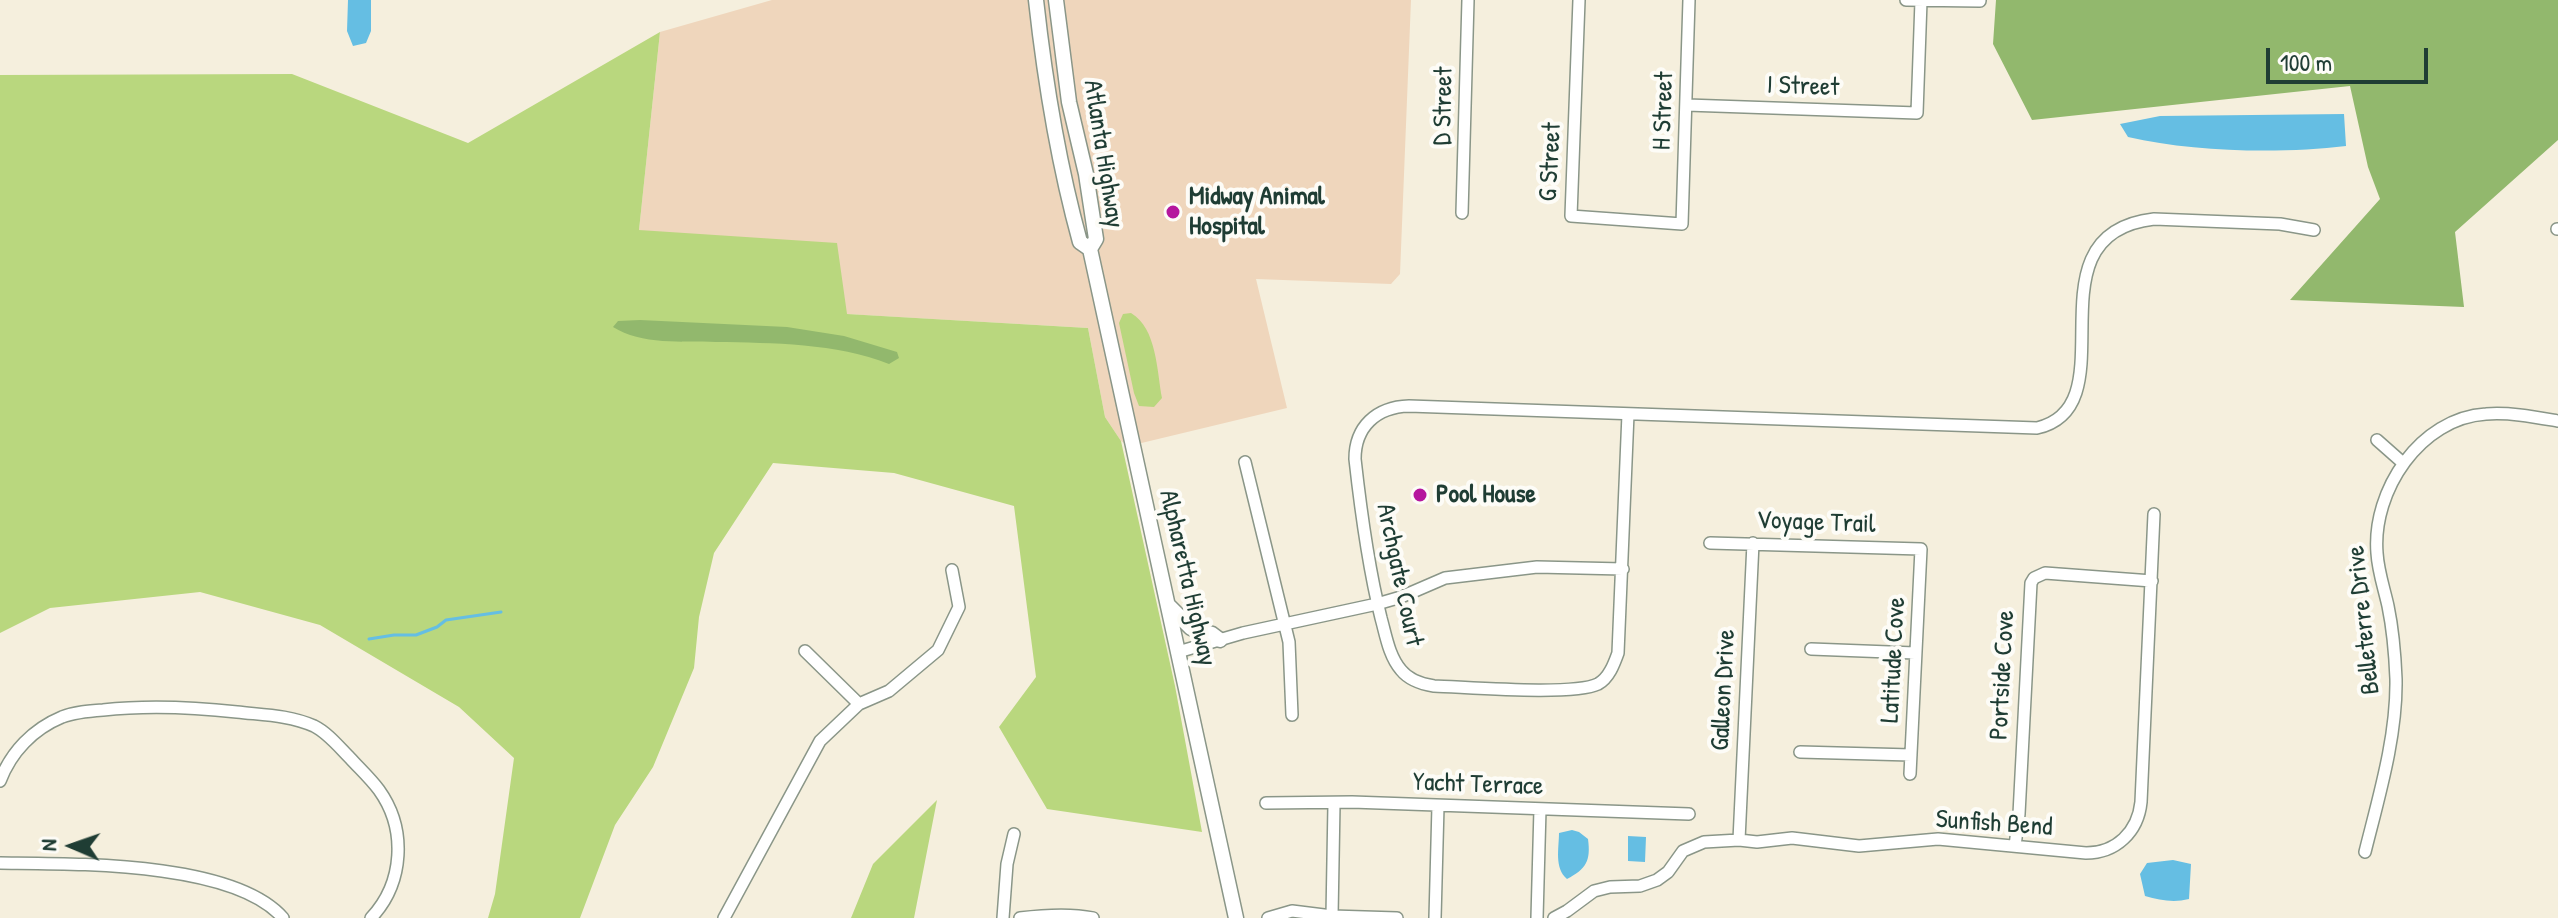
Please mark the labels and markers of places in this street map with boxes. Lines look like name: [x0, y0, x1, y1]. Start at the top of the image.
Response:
place label: Midway Animal Hospital: [1189, 181, 1325, 242]
marker: Midway Animal Hospital: [1164, 203, 1182, 221]
place label: Pool House: [1436, 479, 1536, 511]
marker: Pool House: [1411, 486, 1429, 504]

